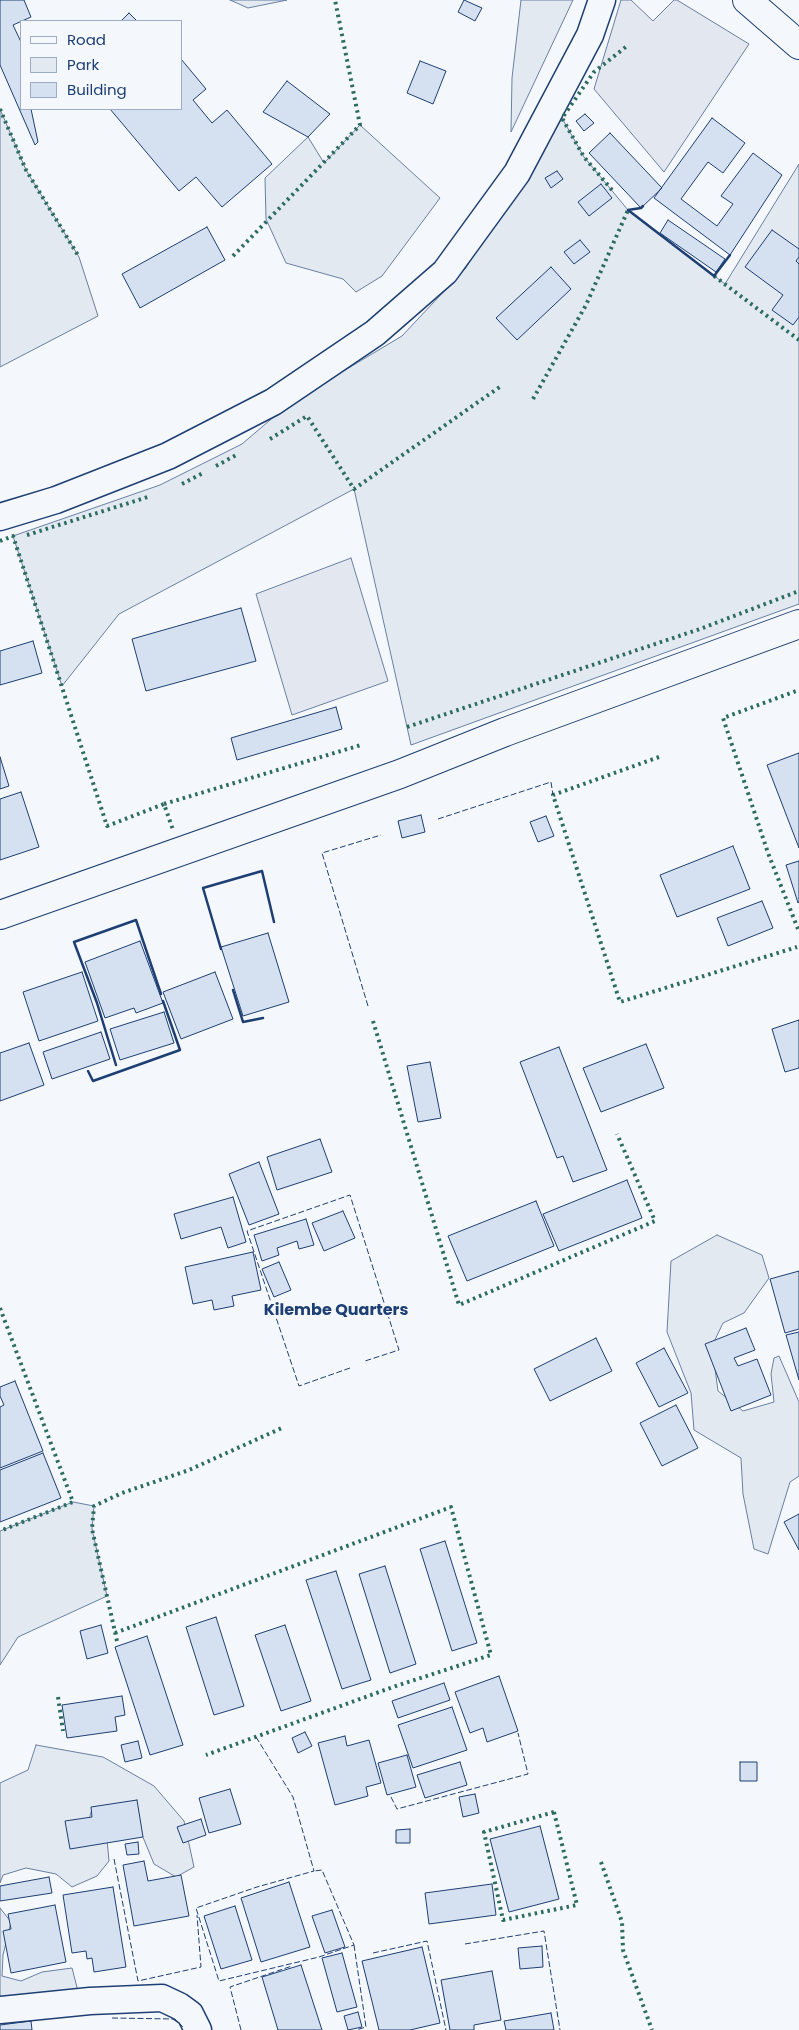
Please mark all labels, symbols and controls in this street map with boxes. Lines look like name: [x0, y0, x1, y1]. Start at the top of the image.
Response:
legend: [20, 20, 182, 110]
text: Road: [67, 29, 106, 50]
text: Park: [67, 54, 99, 75]
text: Building: [67, 79, 127, 100]
district label: Kilembe Quarters: [264, 1301, 408, 1321]

